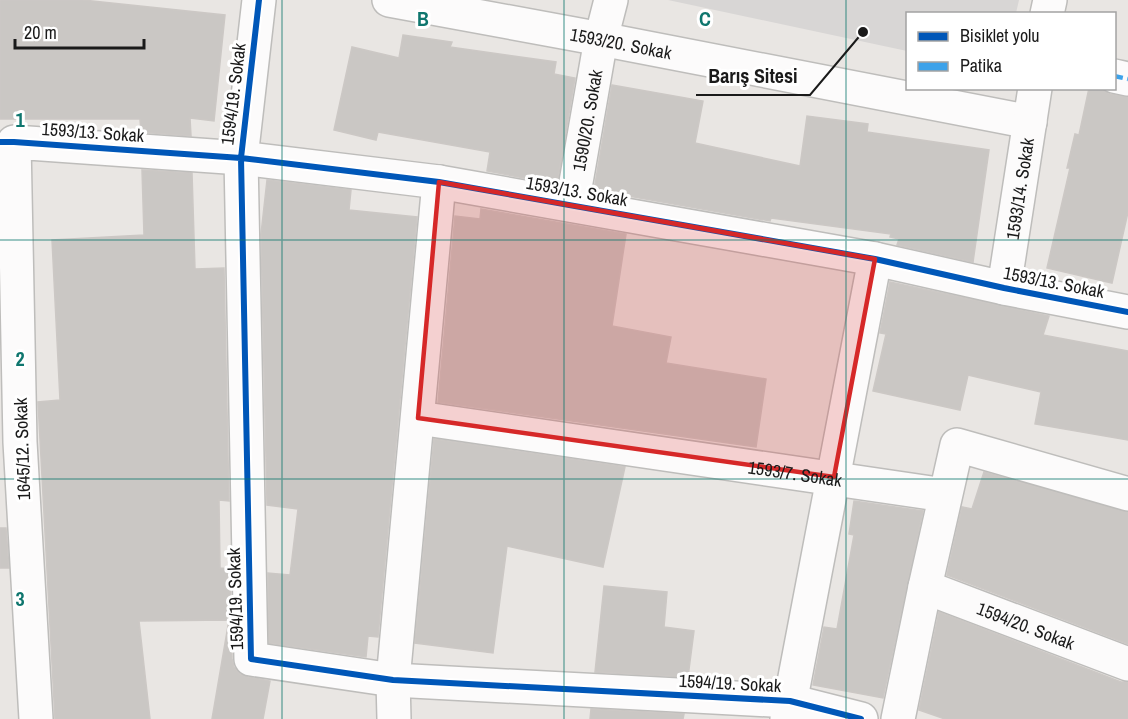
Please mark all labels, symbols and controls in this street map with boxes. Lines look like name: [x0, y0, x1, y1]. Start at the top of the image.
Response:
text: B: [417, 5, 429, 32]
text: C: [699, 5, 711, 32]
scale bar: [15, 12, 144, 50]
legend: [906, 12, 1116, 90]
text: 20 m: [24, 20, 57, 45]
street label: 1593/20. Sokak: [568, 21, 674, 65]
text: Bisiklet yolu: [960, 23, 1040, 48]
street label: 1594/19. Sokak: [214, 41, 252, 146]
text: Patika: [960, 53, 1002, 78]
callout: Barış Sitesi: [696, 57, 810, 95]
text: Barış Sitesi: [708, 62, 798, 89]
street label: 1590/20. Sokak: [566, 67, 608, 173]
text: 1: [15, 106, 25, 133]
street label: 1593/13. Sokak: [41, 116, 146, 148]
street label: 1593/14. Sokak: [999, 135, 1040, 241]
street label: 1593/13. Sokak: [524, 170, 630, 212]
street label: 1593/13. Sokak: [1001, 260, 1107, 304]
text: 2: [15, 345, 25, 372]
street label: 1645/12. Sokak: [8, 397, 36, 501]
street label: 1593/7. Sokak: [746, 454, 844, 492]
street label: 1594/19. Sokak: [221, 547, 249, 651]
text: 3: [15, 585, 25, 612]
street label: 1594/20. Sokak: [974, 595, 1079, 655]
street label: 1594/19. Sokak: [678, 668, 782, 698]

